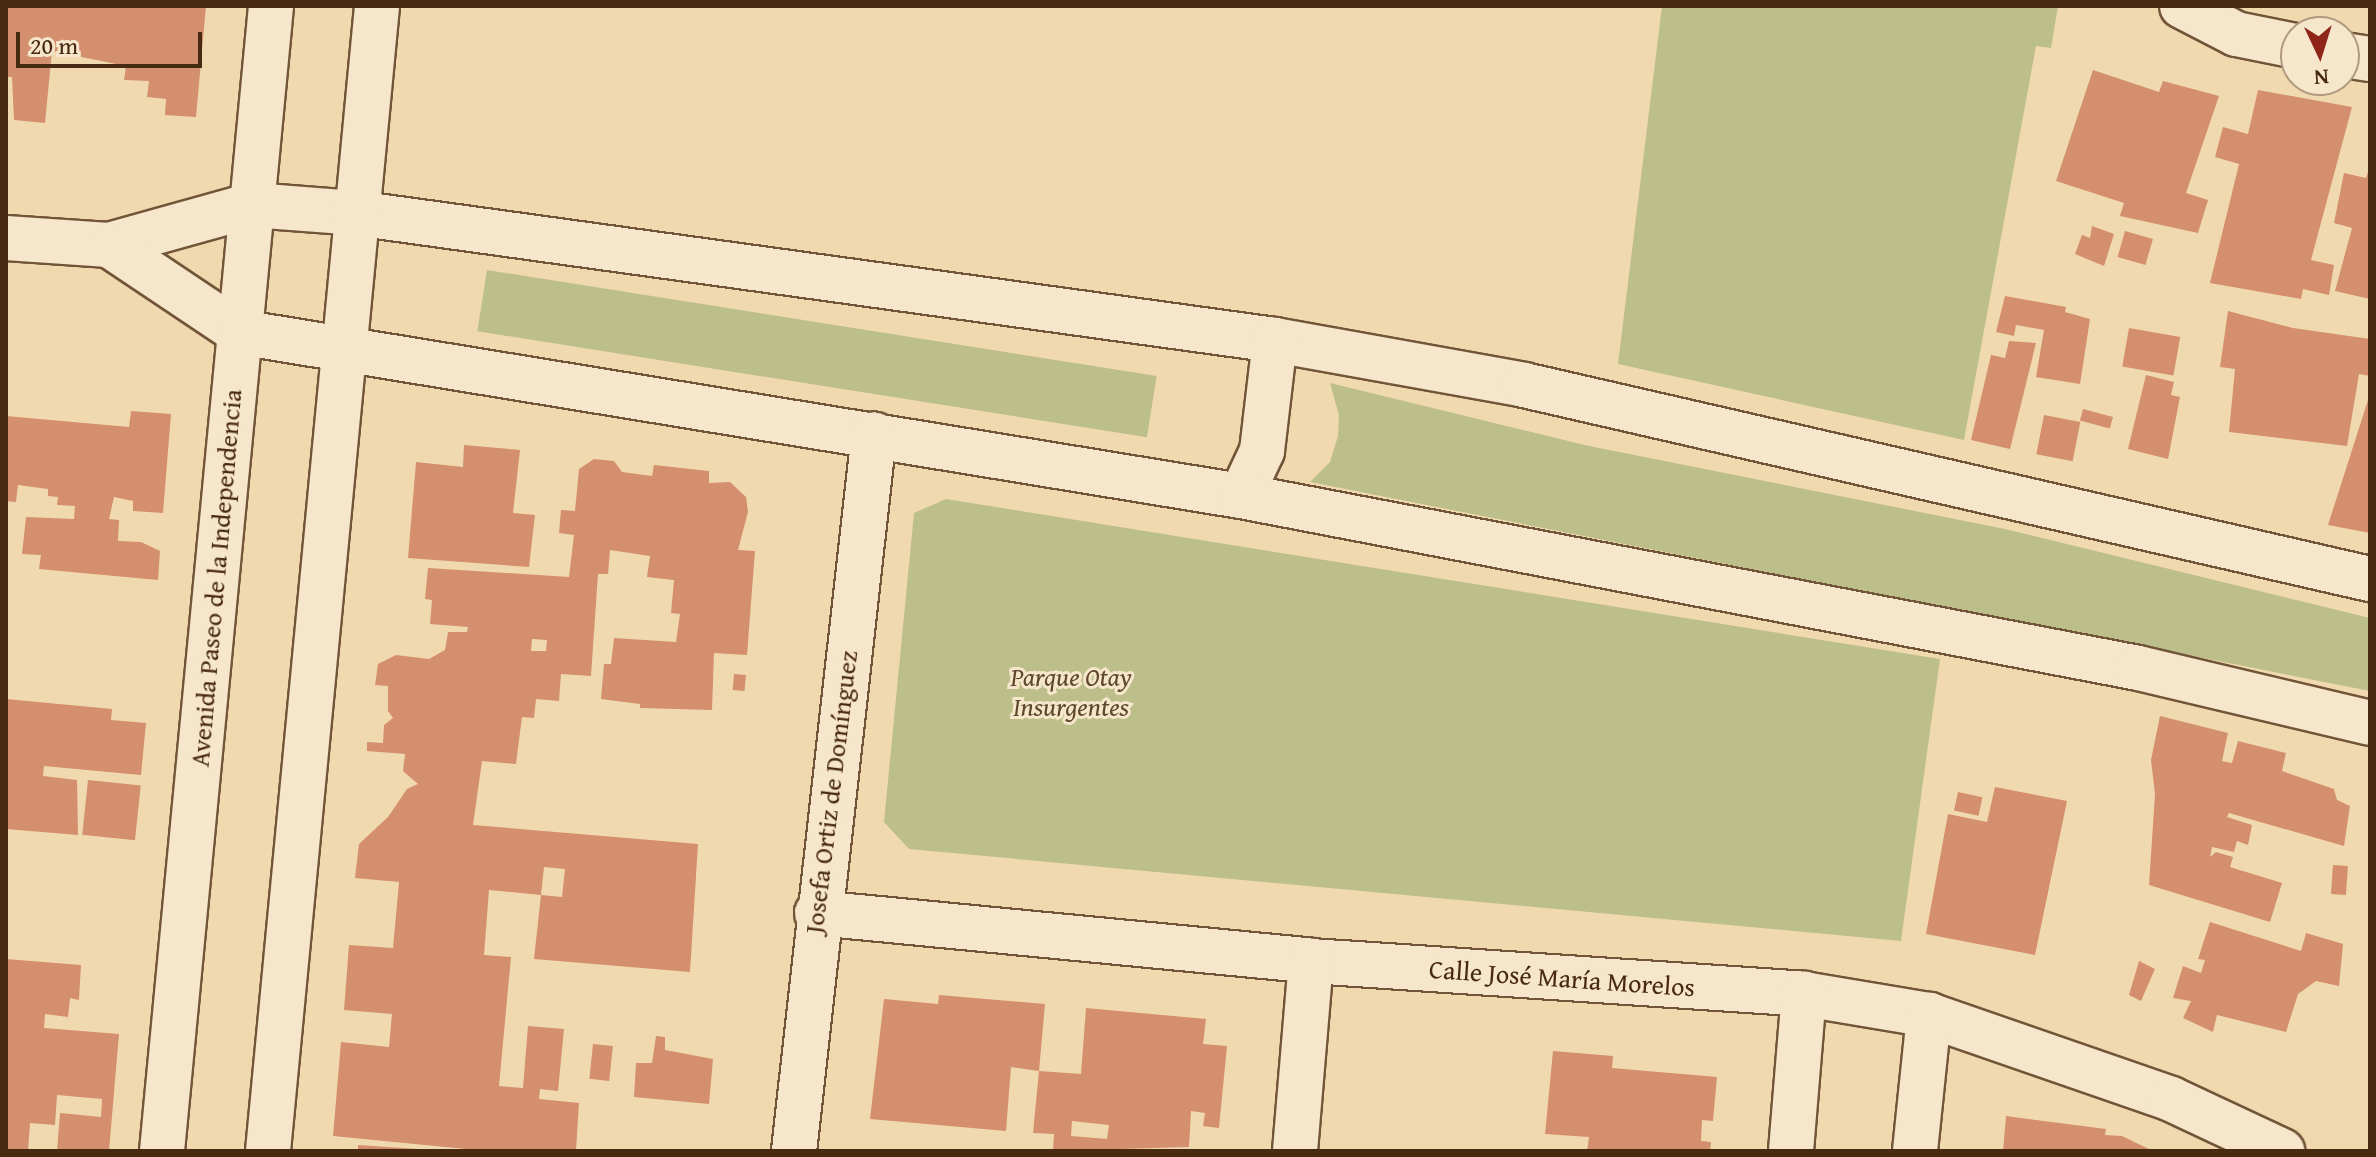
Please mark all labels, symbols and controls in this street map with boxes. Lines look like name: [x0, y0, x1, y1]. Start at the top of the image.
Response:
scale bar: [20, 16, 206, 66]
north arrow: [2280, 16, 2360, 96]
text: 20 m: [30, 28, 78, 63]
text: N: [2313, 61, 2330, 94]
street label: Avenida Paseo de la Independencia: [184, 388, 248, 768]
street label: Josefa Ortiz de Domínguez: [798, 649, 864, 935]
park label: Parque Otay Insurgentes: [1010, 661, 1132, 722]
street label: Calle José María Morelos: [1428, 953, 1696, 1003]

